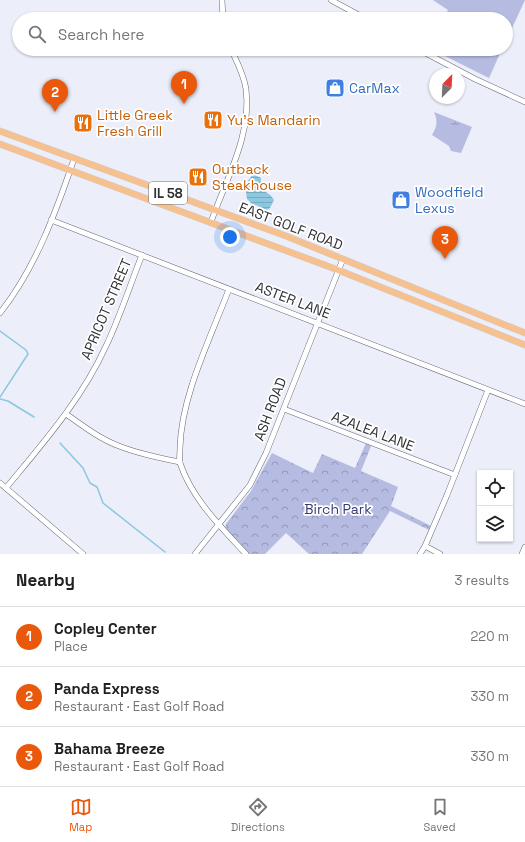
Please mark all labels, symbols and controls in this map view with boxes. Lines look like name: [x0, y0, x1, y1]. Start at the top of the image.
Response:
search box: [12, 12, 513, 56]
icon: search: [26, 23, 48, 45]
text: Search here: [58, 25, 144, 44]
north arrow: [429, 68, 465, 104]
pin: 1: [171, 71, 197, 104]
shop icon: CarMax: [324, 77, 346, 99]
pin: 2: [42, 79, 68, 112]
place label: CarMax: [349, 79, 400, 97]
place label: Little Greek Fresh Grill: [97, 106, 173, 140]
restaurant icon: Yu's Mandarin: [202, 109, 224, 131]
place label: Yu's Mandarin: [227, 111, 321, 129]
restaurant icon: Little Greek Fresh Grill: [72, 112, 94, 134]
place label: Outback Steakhouse: [212, 160, 292, 194]
restaurant icon: Outback Steakhouse: [187, 166, 209, 188]
road number: IL 58: [149, 182, 187, 204]
place label: Woodfield Lexus: [415, 183, 483, 217]
shop icon: Woodfield Lexus: [390, 189, 412, 211]
street label: EAST GOLF ROAD: [236, 198, 346, 254]
pin: 3: [432, 226, 458, 259]
your location: [220, 227, 240, 247]
street label: APRICOT STREET: [77, 256, 135, 362]
street label: ASTER LANE: [253, 277, 333, 323]
street label: ASH ROAD: [250, 375, 290, 443]
street label: AZALEA LANE: [329, 407, 417, 455]
map controls: [477, 470, 513, 542]
button: locate: [477, 470, 513, 506]
park label: Birch Park: [304, 500, 372, 518]
button: layers: [477, 506, 513, 542]
text: Nearby: [16, 569, 75, 591]
text: 3 results: [455, 572, 509, 589]
text: Copley Center: [54, 619, 157, 638]
text: 1: [26, 628, 32, 645]
text: 220 m: [470, 628, 509, 645]
text: Place: [54, 638, 88, 655]
text: Panda Express: [54, 679, 160, 698]
text: 2: [25, 688, 33, 705]
text: 330 m: [470, 688, 509, 705]
text: Restaurant · East Golf Road: [54, 698, 224, 715]
text: Bahama Breeze: [54, 739, 165, 758]
text: 3: [25, 748, 33, 765]
text: 330 m: [470, 748, 509, 765]
text: Restaurant · East Golf Road: [54, 758, 224, 775]
tab: Map: [69, 796, 92, 834]
tab: Directions: [231, 796, 285, 834]
tab: Saved: [424, 796, 456, 834]

